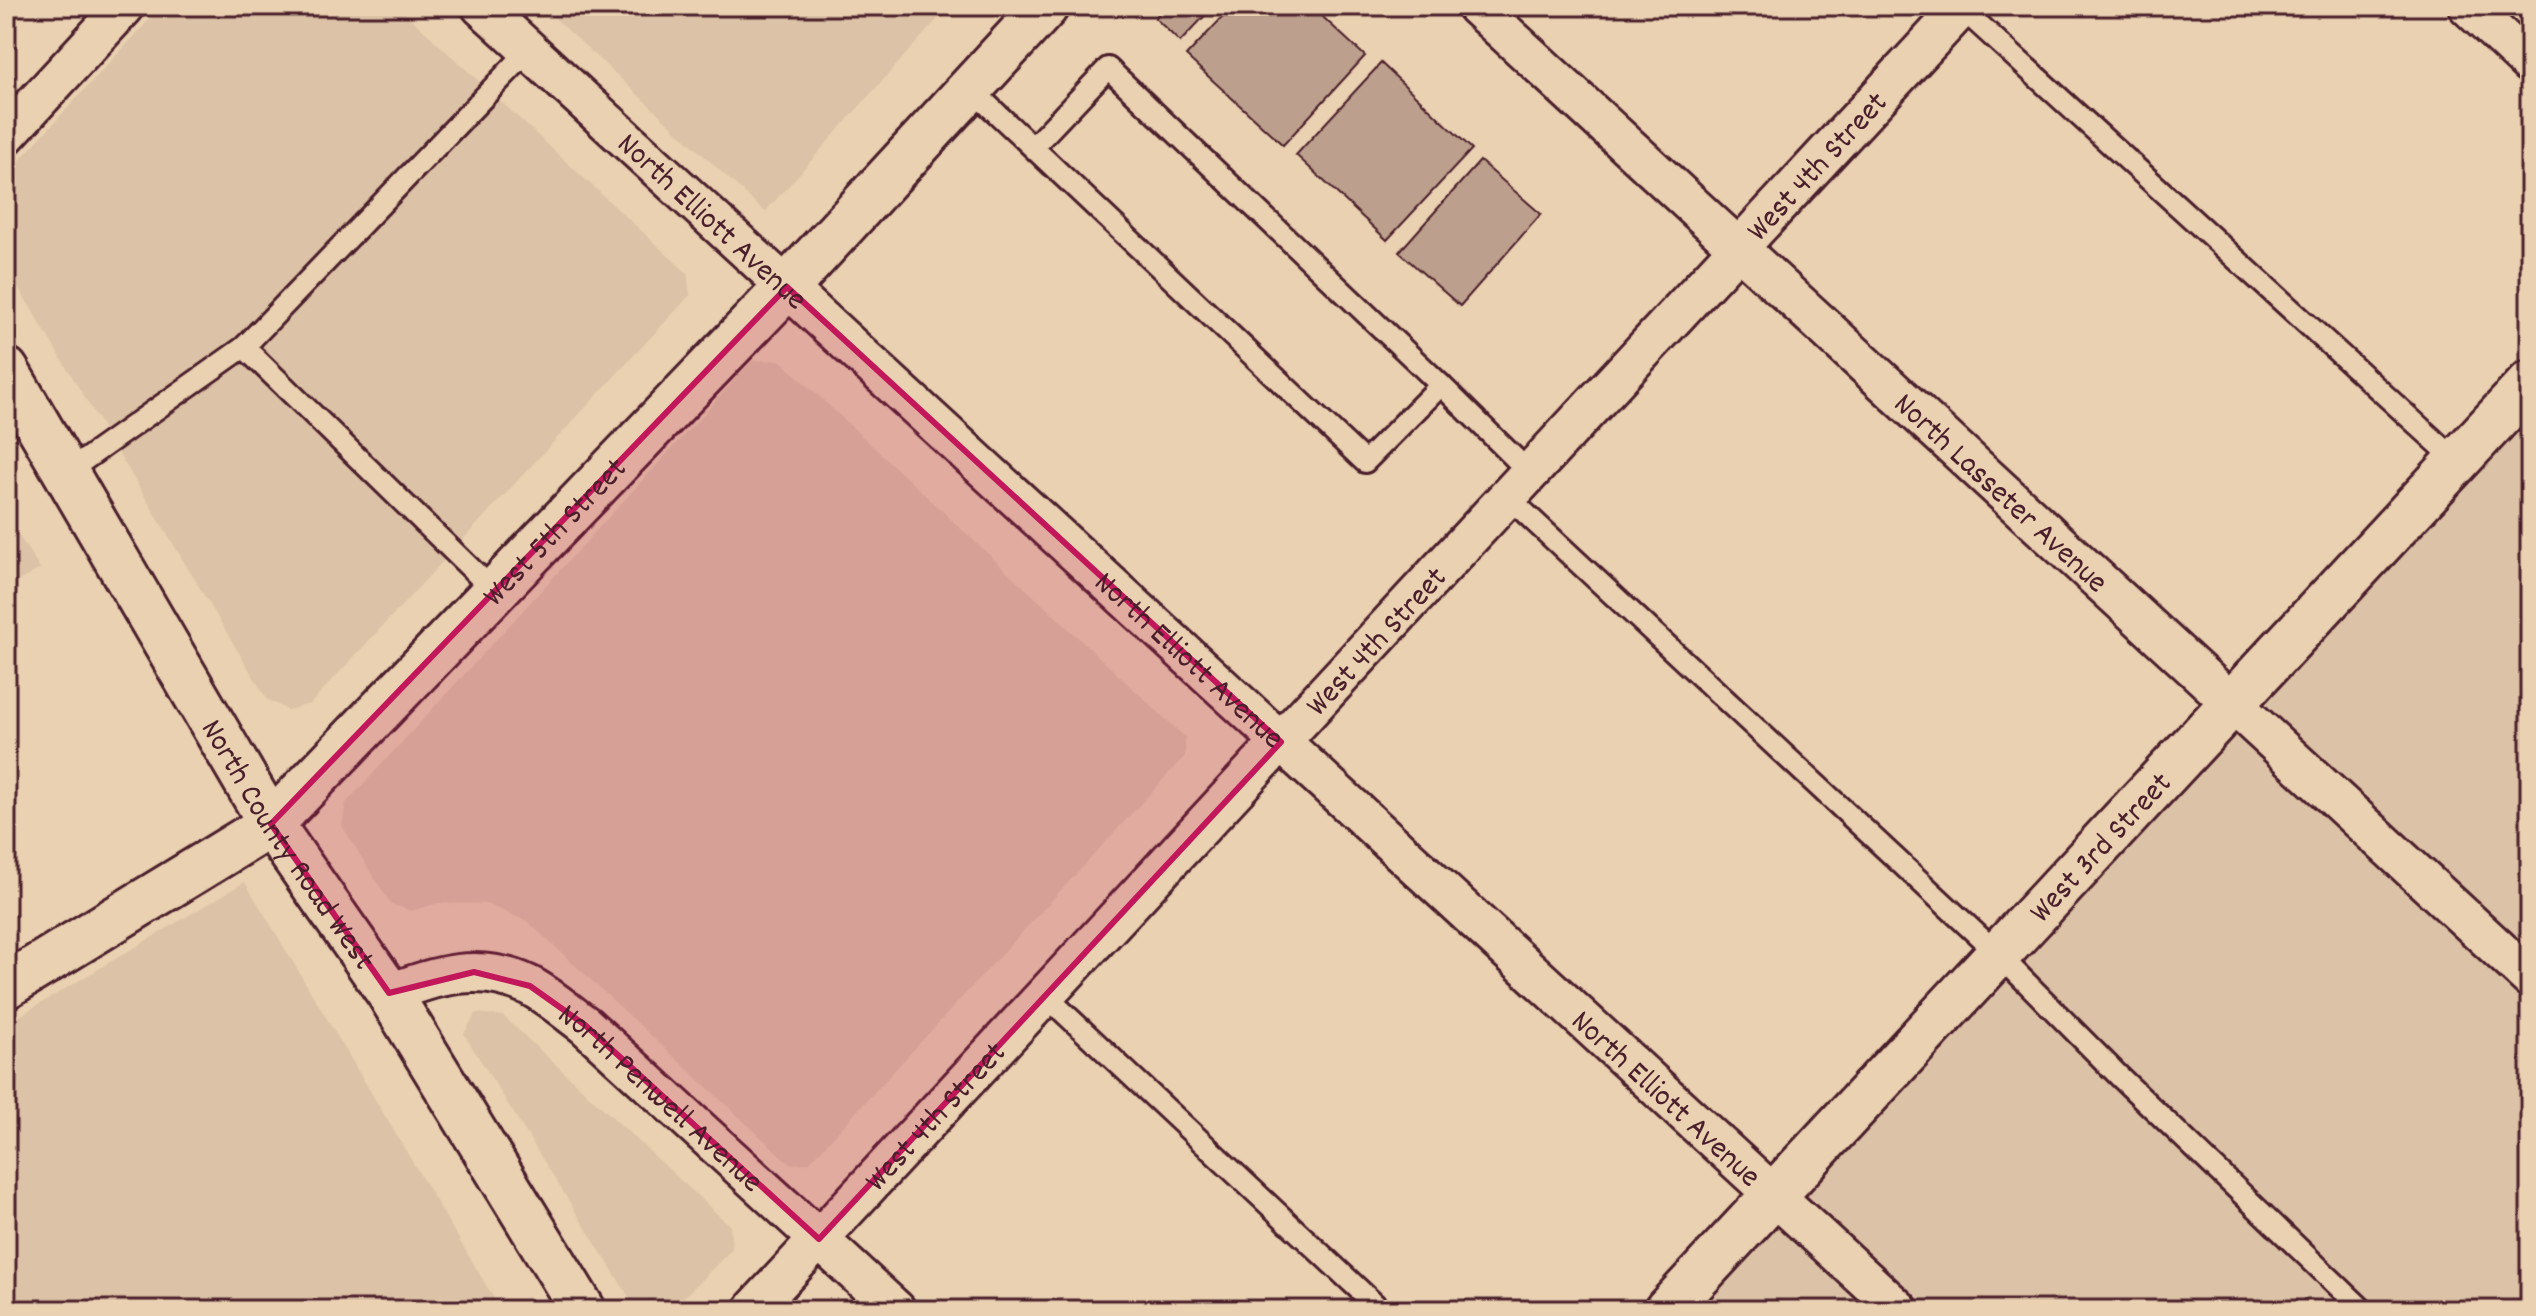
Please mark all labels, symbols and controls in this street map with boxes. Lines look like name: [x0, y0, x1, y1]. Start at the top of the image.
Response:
street label: West 4th Street: [1738, 83, 1901, 254]
street label: North Elliott Avenue: [605, 124, 816, 323]
street label: North Lasseter Avenue: [1881, 384, 2117, 606]
street label: West 5th Street: [474, 449, 640, 619]
street label: West 4th Street: [1297, 558, 1460, 729]
street label: North Elliott Avenue: [1082, 563, 1293, 762]
street label: North County Road West: [187, 712, 384, 981]
street label: West 3rd Street: [2021, 764, 2185, 935]
street label: North Penwell Avenue: [546, 994, 772, 1206]
street label: North Elliott Avenue: [1559, 1001, 1770, 1200]
street label: West 4th Street: [856, 1033, 1019, 1204]

